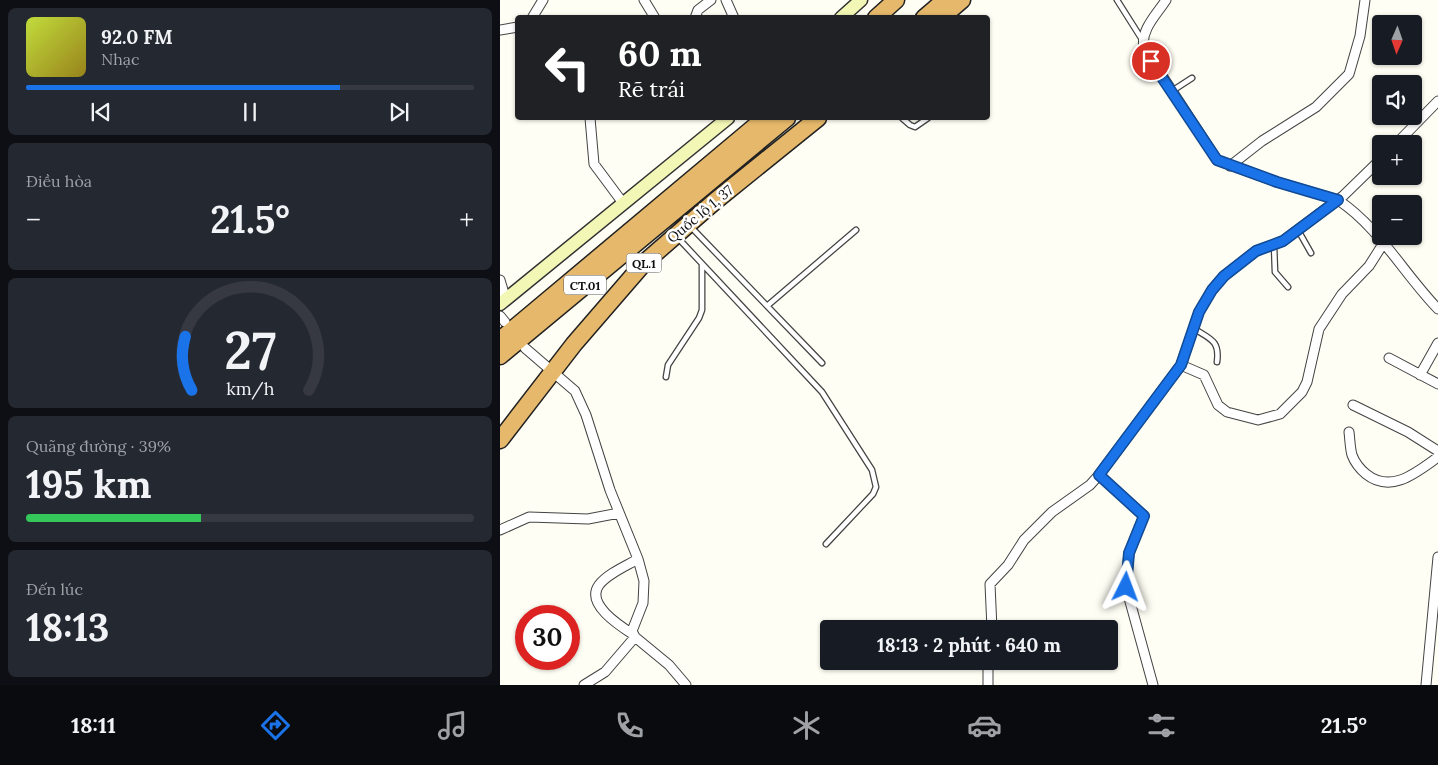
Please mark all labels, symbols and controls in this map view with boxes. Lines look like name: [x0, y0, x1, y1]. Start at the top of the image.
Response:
north arrow: [1372, 15, 1422, 65]
map controls: [1372, 15, 1422, 245]
text: 92.0 FM: [101, 25, 173, 49]
text: 60 m: [618, 31, 702, 76]
icon: left: [535, 35, 600, 100]
pin: [1130, 40, 1172, 82]
icon: arrive: [1137, 47, 1165, 75]
text: Nhạc: [101, 49, 140, 69]
text: Rẽ trái: [618, 75, 685, 103]
button: sound: [1372, 75, 1422, 125]
icon: previous: [87, 98, 115, 126]
icon: pause: [236, 98, 264, 126]
icon: next: [385, 98, 413, 126]
button: +: [1372, 135, 1422, 185]
text: Điều hòa: [26, 171, 92, 191]
street label: Quốc lộ 1, 37: [663, 181, 737, 247]
text: 21.5°: [210, 195, 290, 243]
button: −: [1372, 195, 1422, 245]
text: −: [26, 202, 41, 238]
text: +: [459, 202, 474, 238]
road number: QL.1: [626, 254, 662, 272]
road number: CT.01: [564, 276, 606, 294]
text: 27: [224, 317, 276, 383]
text: km/h: [226, 377, 274, 400]
text: Quãng đường · 39%: [26, 436, 171, 456]
text: 195 km: [26, 460, 151, 508]
position arrow: [1099, 560, 1151, 612]
text: Đến lúc: [26, 579, 83, 599]
text: 18:13: [26, 603, 109, 651]
speed limit sign: 30: [515, 605, 580, 670]
text: 18:13 · 2 phút · 640 m: [877, 633, 1061, 657]
icon: directions: [258, 708, 293, 743]
icon: music: [435, 708, 470, 743]
icon: phone: [612, 708, 647, 743]
icon: climate: [789, 708, 824, 743]
icon: car: [967, 708, 1002, 743]
icon: filters: [1144, 708, 1179, 743]
text: 18:11: [71, 711, 116, 739]
text: 21.5°: [1321, 711, 1367, 739]

